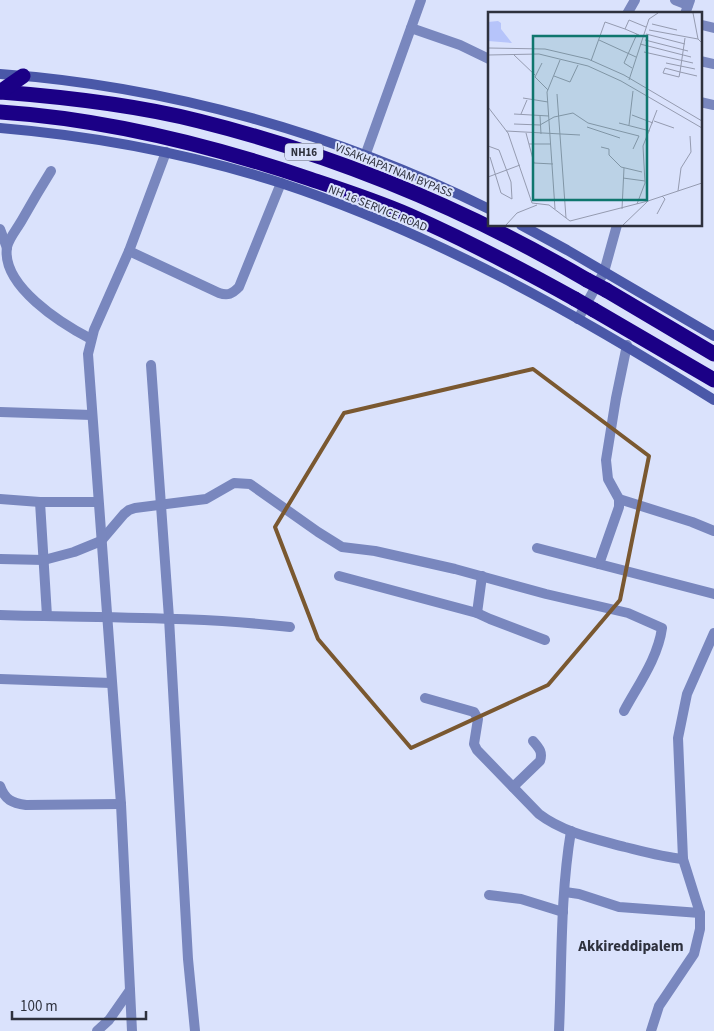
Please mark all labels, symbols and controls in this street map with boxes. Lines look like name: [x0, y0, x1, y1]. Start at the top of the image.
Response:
inset map: [488, 12, 702, 226]
street label: VISAKHAPATNAM BYPASS: [332, 139, 455, 202]
road number: NH16: [285, 144, 323, 160]
street label: NH 16 SERVICE ROAD: [326, 181, 430, 236]
district label: Akkireddipalem: [577, 936, 684, 957]
scale bar: [12, 988, 146, 1020]
text: 100 m: [20, 996, 58, 1017]

